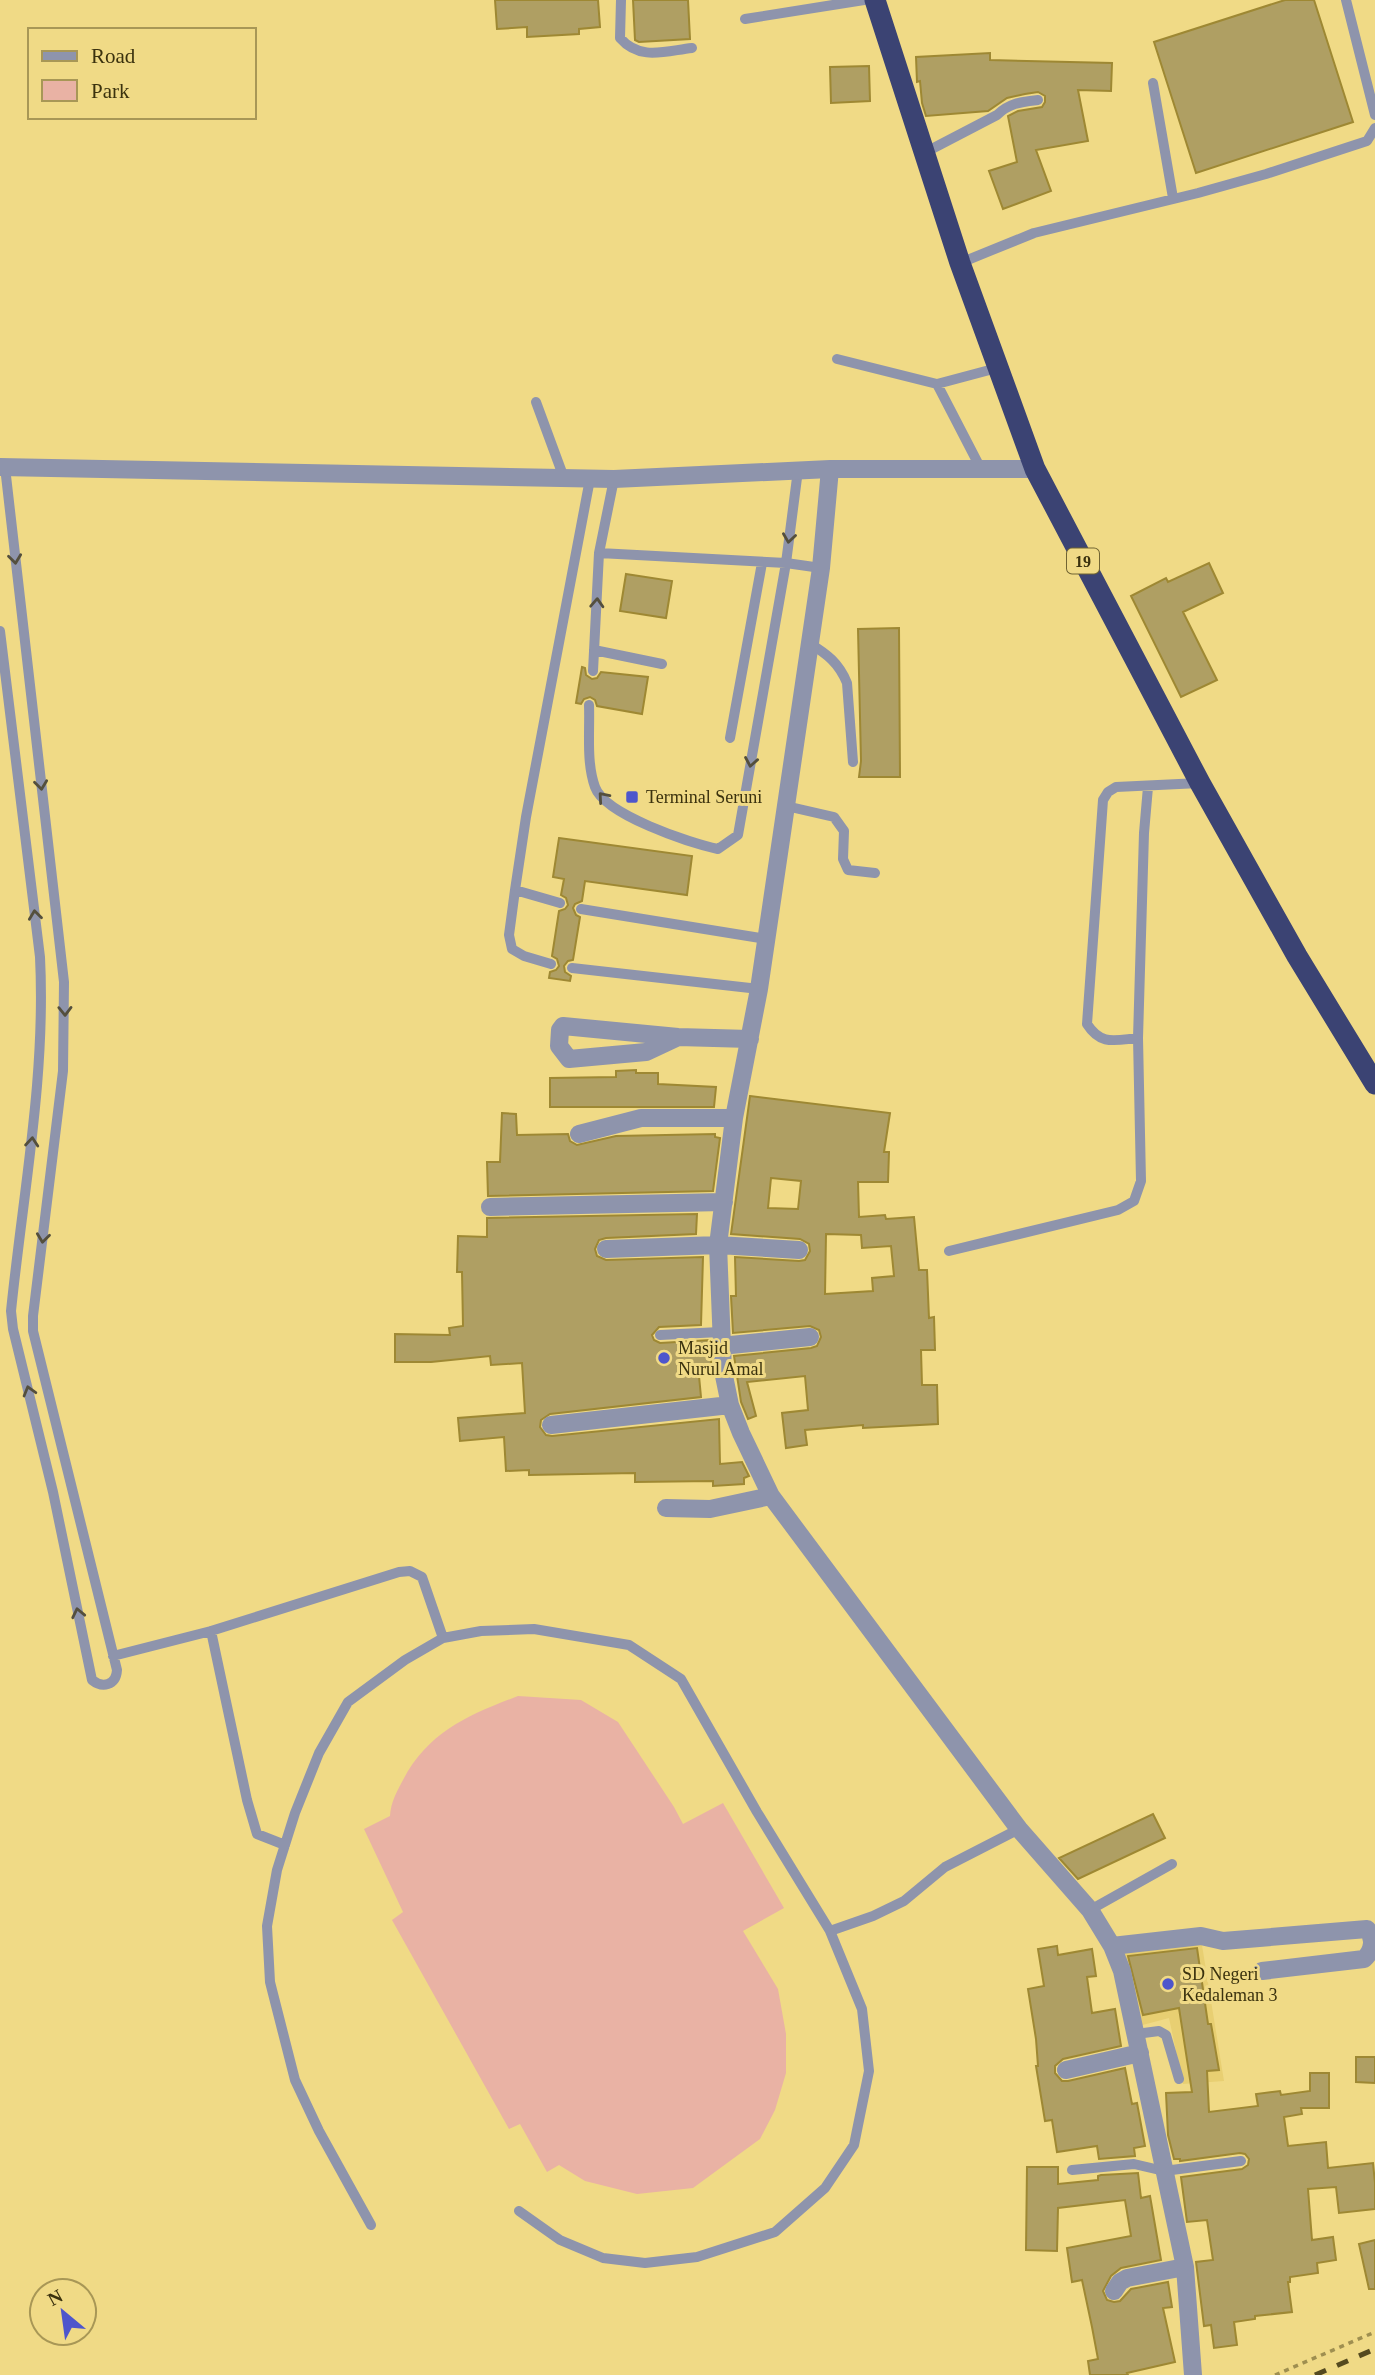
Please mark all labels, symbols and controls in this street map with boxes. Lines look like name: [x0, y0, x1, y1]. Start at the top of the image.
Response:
legend: [28, 28, 256, 119]
text: Road: [91, 44, 136, 68]
text: Park: [91, 79, 130, 103]
one-way arrow: [782, 532, 797, 544]
road number: 19: [1067, 548, 1099, 574]
one-way arrow: [8, 553, 23, 565]
one-way arrow: [589, 597, 604, 608]
one-way arrow: [744, 756, 759, 768]
one-way arrow: [34, 779, 49, 791]
place label: Terminal Seruni: [646, 787, 762, 807]
marker: Terminal Seruni: [624, 789, 640, 805]
one-way arrow: [599, 792, 611, 805]
one-way arrow: [27, 910, 42, 921]
one-way arrow: [57, 1007, 73, 1017]
one-way arrow: [24, 1136, 39, 1147]
one-way arrow: [36, 1232, 51, 1243]
place label: Masjid Nurul Amal: [678, 1338, 764, 1379]
marker: Masjid Nurul Amal: [656, 1350, 672, 1366]
one-way arrow: [22, 1385, 37, 1397]
one-way arrow: [71, 1607, 86, 1619]
place label: SD Negeri Kedaleman 3: [1182, 1964, 1277, 2005]
marker: SD Negeri Kedaleman 3: [1160, 1976, 1176, 1992]
north arrow: [28, 2277, 98, 2347]
text: N: [44, 2285, 66, 2310]

